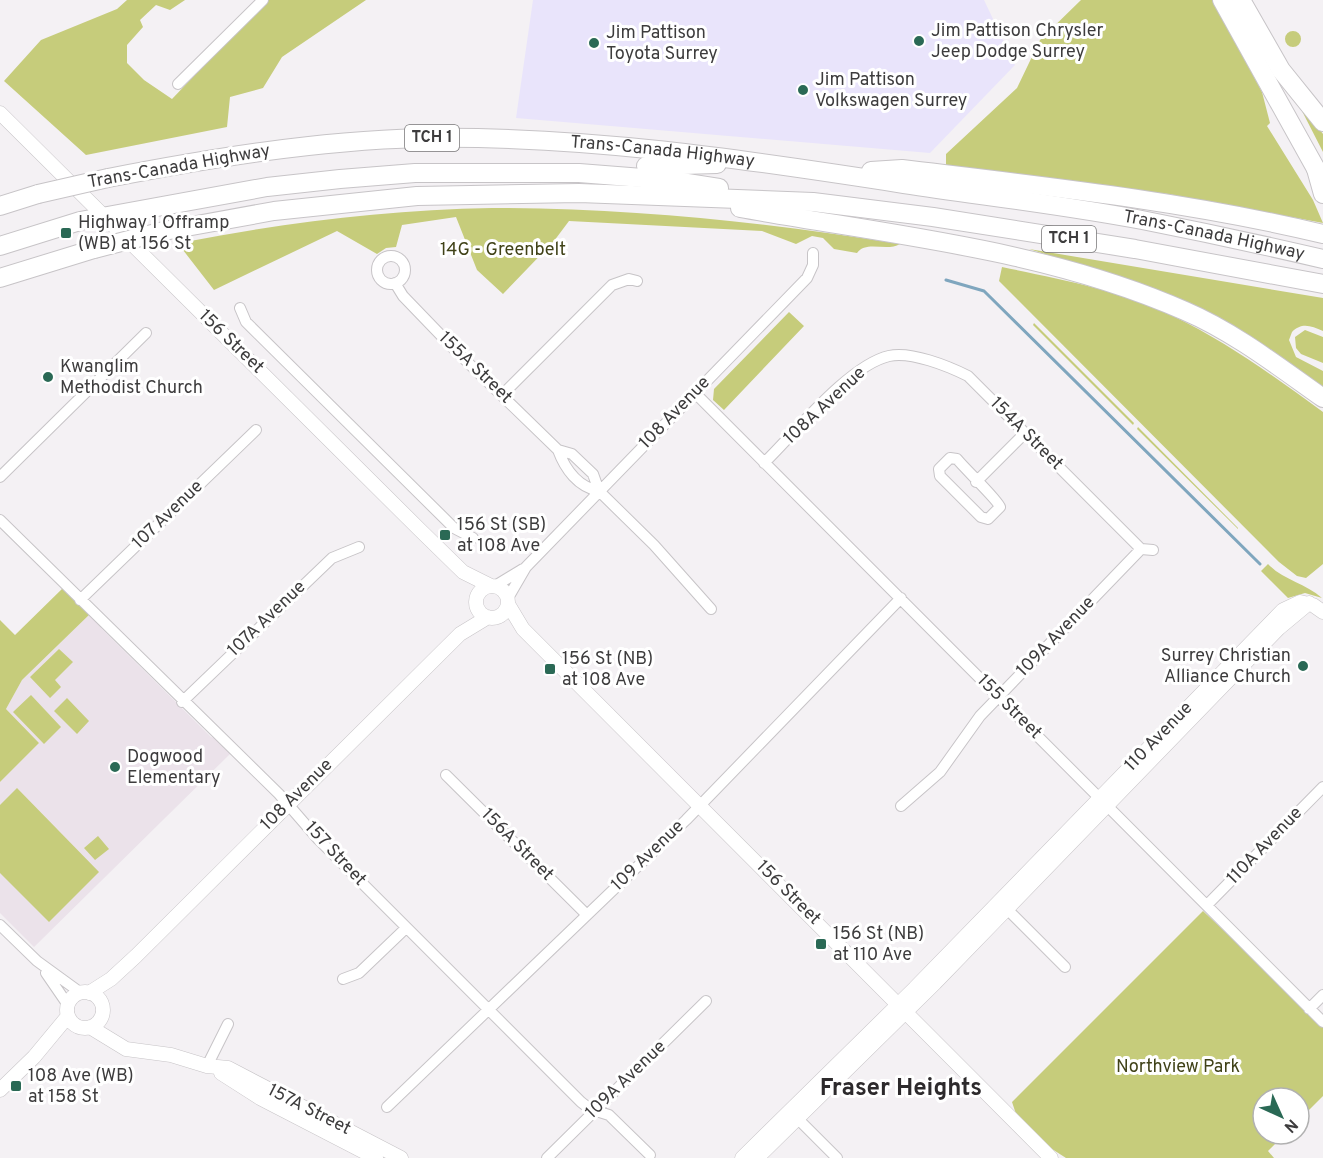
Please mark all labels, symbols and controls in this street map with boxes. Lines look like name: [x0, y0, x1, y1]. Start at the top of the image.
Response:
place label: Jim Pattison Chrysler Jeep Dodge Surrey: [931, 20, 1104, 64]
place label: Jim Pattison Toyota Surrey: [606, 22, 718, 66]
marker: Jim Pattison Chrysler Jeep Dodge Surrey: [912, 34, 926, 48]
marker: Jim Pattison Toyota Surrey: [587, 36, 601, 50]
place label: Jim Pattison Volkswagen Surrey: [815, 69, 967, 113]
marker: Jim Pattison Volkswagen Surrey: [796, 83, 810, 97]
road number: TCH 1: [405, 125, 459, 151]
street label: Trans-Canada Highway: [570, 131, 756, 173]
street label: Trans-Canada Highway: [86, 140, 272, 194]
street label: Trans-Canada Highway: [1121, 205, 1307, 266]
place label: Highway 1 Offramp (WB) at 156 St: [78, 212, 229, 256]
marker: Highway 1 Offramp (WB) at 156 St: [59, 226, 73, 240]
road number: TCH 1: [1042, 226, 1096, 252]
park label: 14G - Greenbelt: [440, 239, 566, 262]
street label: 156 Street: [193, 305, 269, 379]
street label: 155A Street: [433, 327, 517, 409]
place label: Kwanglim Methodist Church: [60, 356, 203, 400]
street label: 108A Avenue: [779, 362, 871, 450]
marker: Kwanglim Methodist Church: [41, 370, 55, 384]
street label: 108 Avenue: [634, 372, 716, 454]
street label: 154A Street: [984, 392, 1068, 476]
street label: 107 Avenue: [128, 475, 208, 555]
place label: 156 St (SB) at 108 Ave: [457, 514, 546, 558]
marker: 156 St (SB) at 108 Ave: [438, 528, 452, 542]
street label: 107A Avenue: [223, 576, 311, 662]
street label: 109A Avenue: [1012, 592, 1100, 682]
place label: Surrey Christian Alliance Church: [1161, 645, 1291, 689]
place label: 156 St (NB) at 108 Ave: [562, 648, 653, 692]
marker: Surrey Christian Alliance Church: [1296, 659, 1310, 673]
marker: 156 St (NB) at 108 Ave: [543, 662, 557, 676]
street label: 155 Street: [972, 670, 1046, 744]
street label: 110 Avenue: [1120, 697, 1198, 777]
place label: Dogwood Elementary: [127, 746, 221, 790]
street label: 108 Avenue: [256, 754, 338, 836]
marker: Dogwood Elementary: [108, 760, 122, 774]
street label: 110A Avenue: [1222, 802, 1308, 890]
street label: 156A Street: [476, 804, 558, 886]
street label: 109 Avenue: [607, 816, 689, 896]
street label: 157 Street: [299, 817, 371, 891]
street label: 156 Street: [751, 856, 825, 930]
place label: 156 St (NB) at 110 Ave: [833, 923, 924, 967]
marker: 156 St (NB) at 110 Ave: [814, 937, 828, 951]
street label: 109A Avenue: [581, 1036, 671, 1124]
park label: Northview Park: [1116, 1056, 1240, 1079]
place label: 108 Ave (WB) at 158 St: [28, 1065, 134, 1109]
district label: Fraser Heights: [820, 1074, 982, 1104]
marker: 108 Ave (WB) at 158 St: [9, 1079, 23, 1093]
street label: 157A Street: [264, 1079, 354, 1141]
north arrow: [1251, 1086, 1311, 1146]
text: N: [1279, 1114, 1301, 1136]

